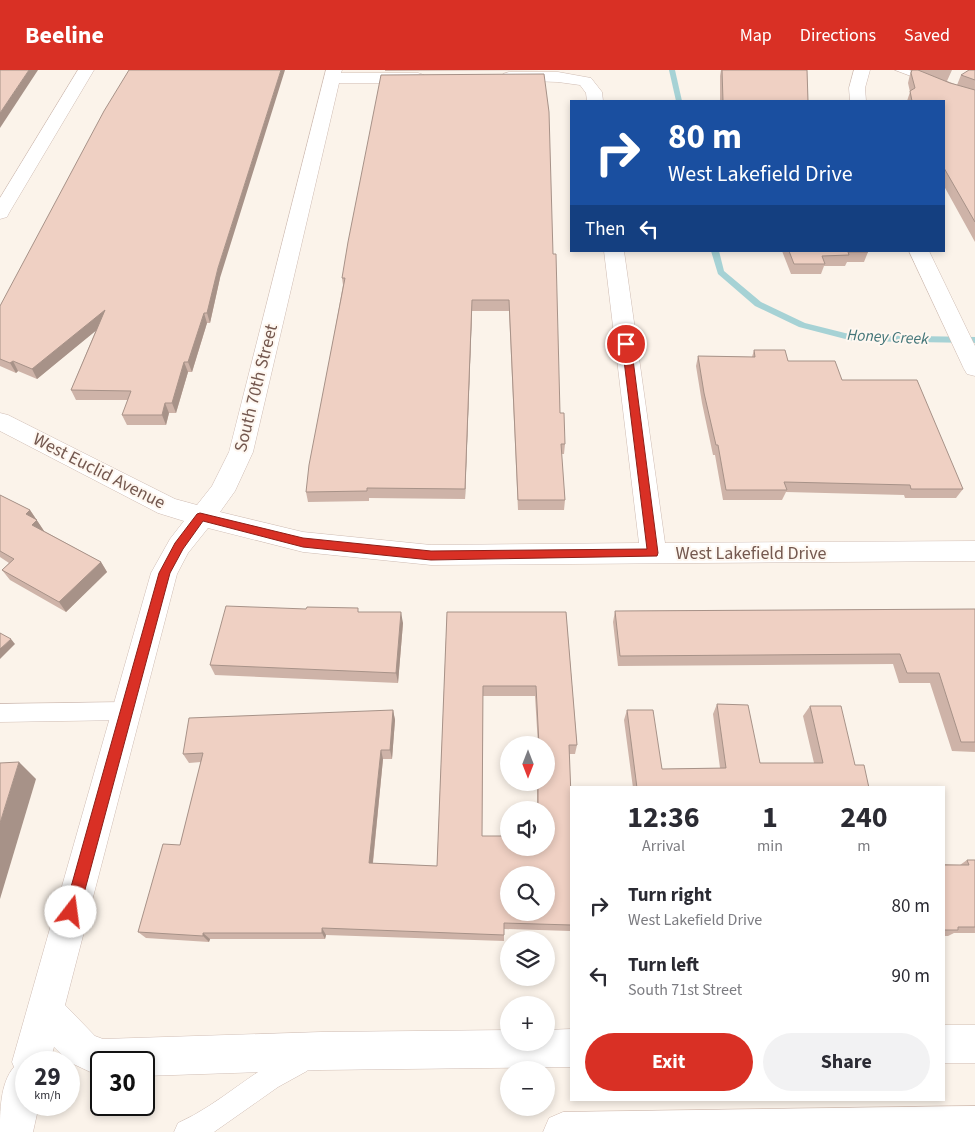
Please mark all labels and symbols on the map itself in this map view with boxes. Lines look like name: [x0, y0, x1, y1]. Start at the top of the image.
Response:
street label: South 70th Street: [228, 321, 284, 455]
pin: [605, 323, 647, 365]
water label: Honey Creek: [847, 324, 930, 350]
street label: West Euclid Avenue: [28, 427, 170, 515]
street label: West Lakefield Drive: [675, 541, 827, 566]
north arrow: [500, 736, 555, 791]
position arrow: [44, 885, 96, 937]
speed limit sign: 30: [90, 1051, 155, 1116]

